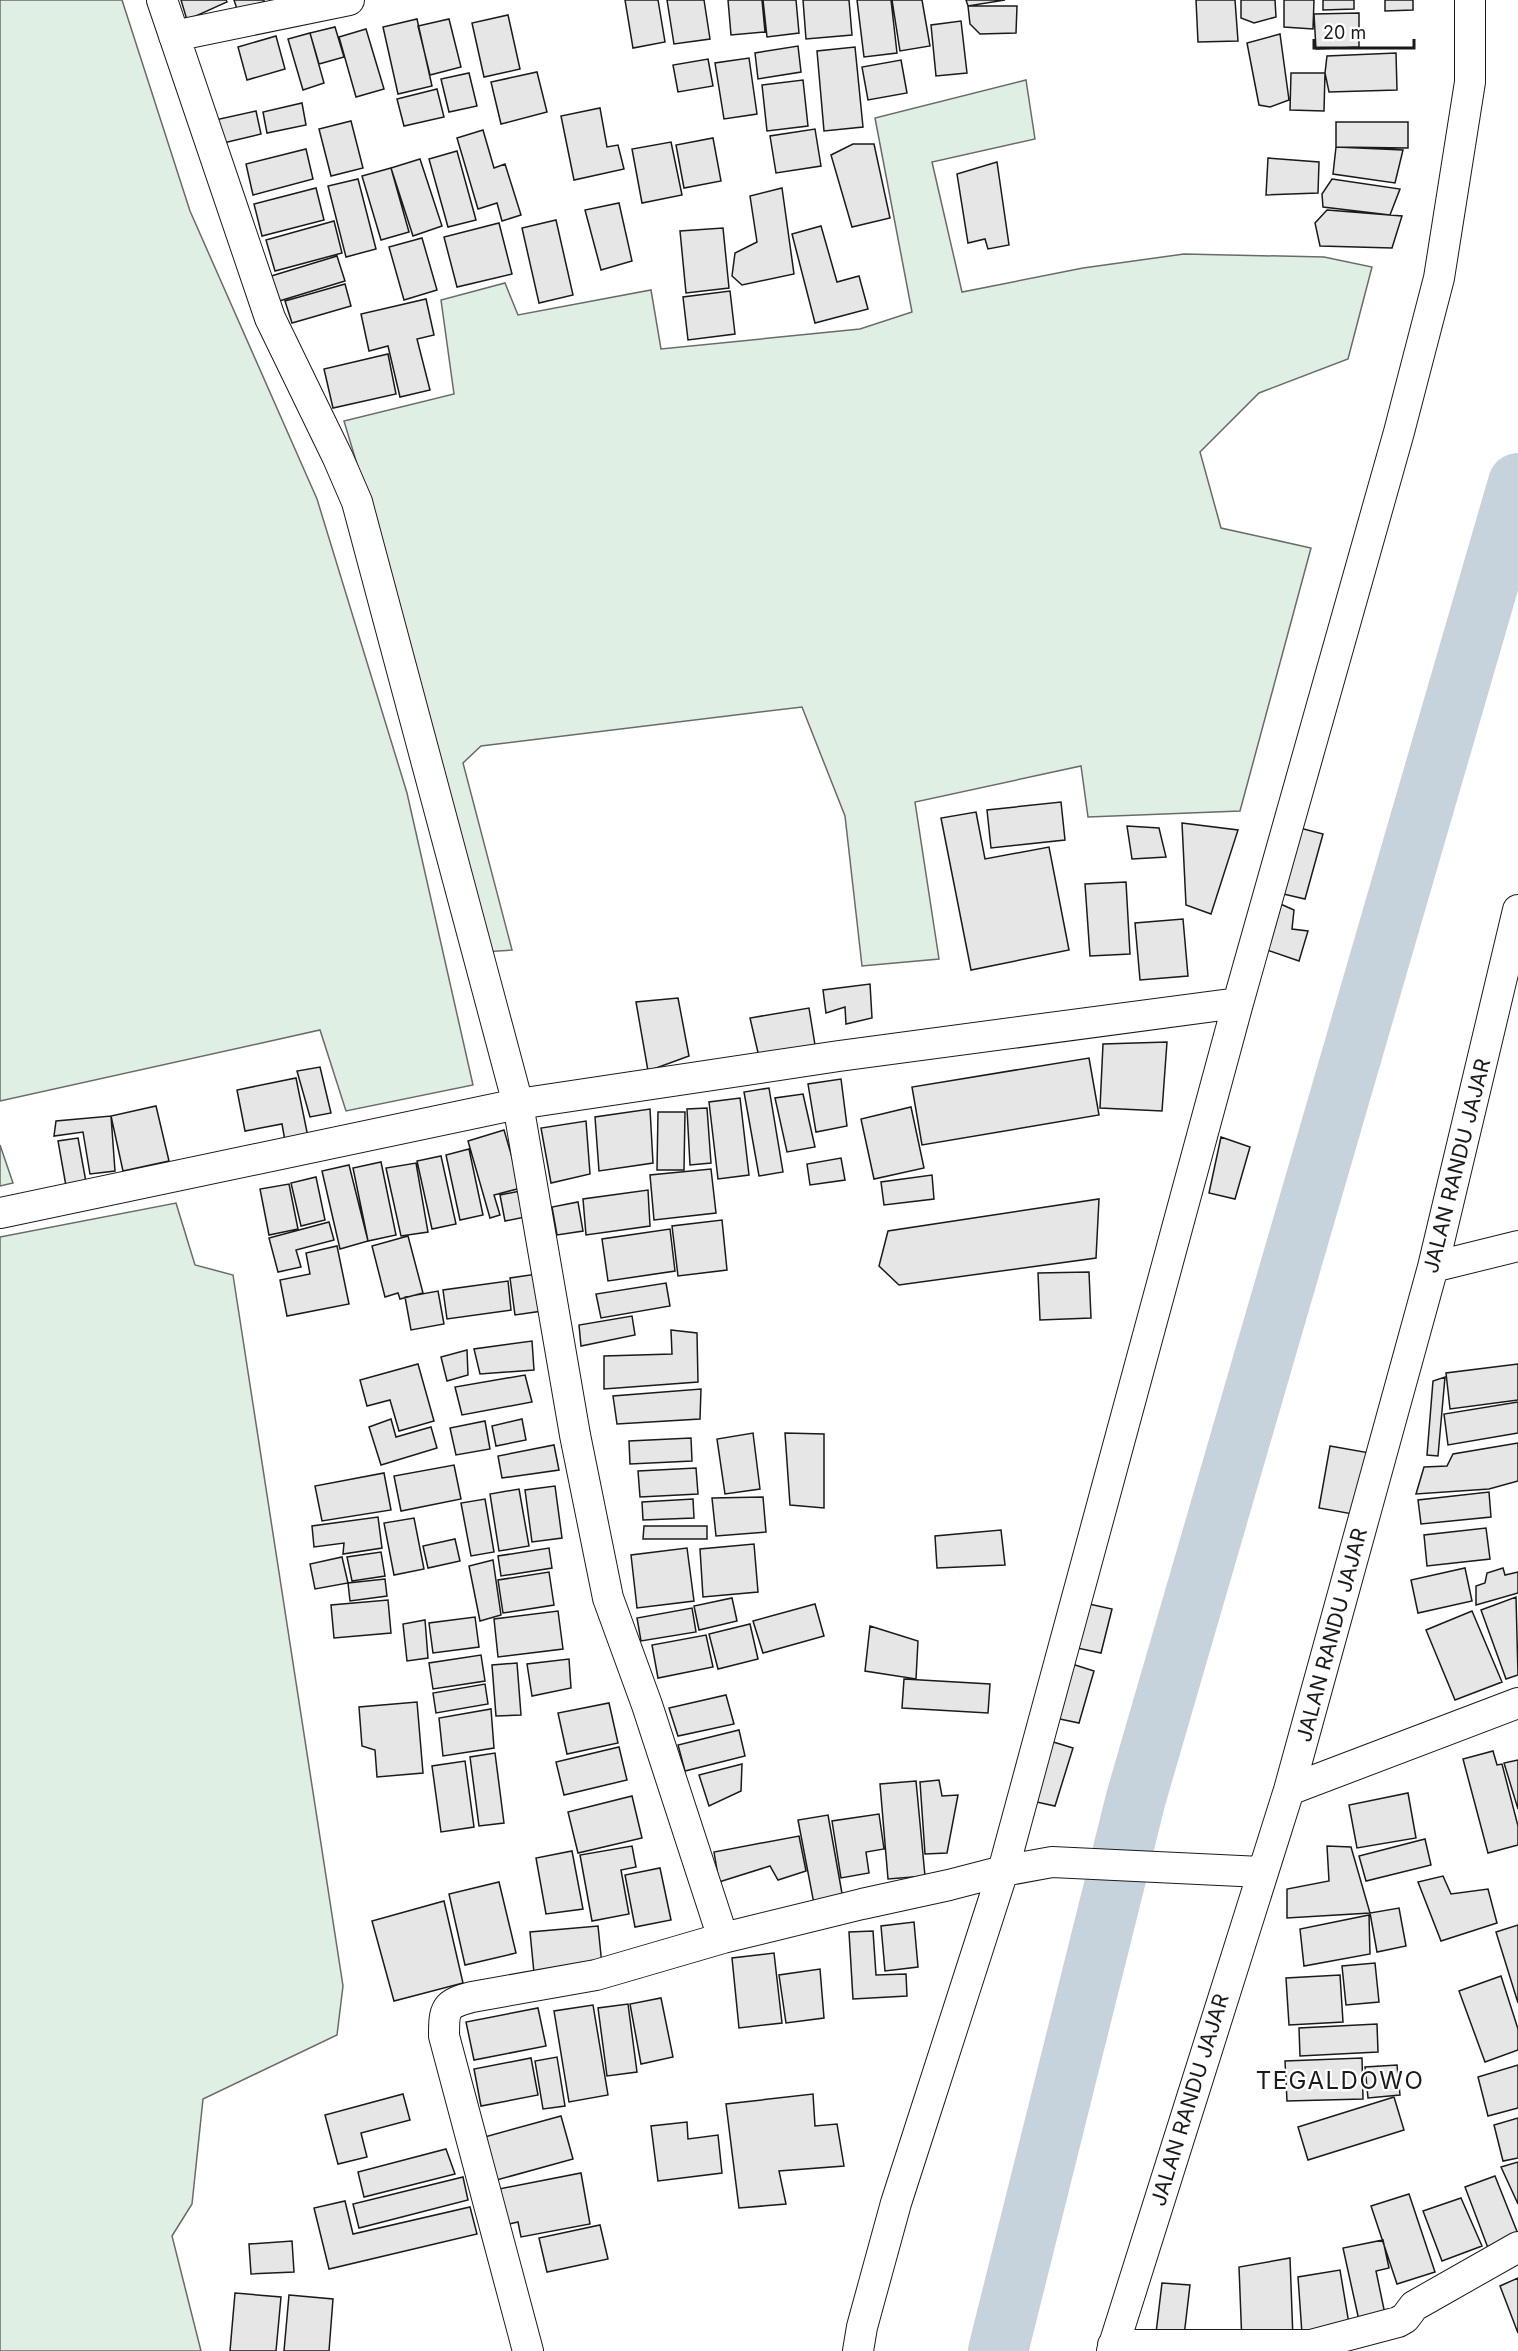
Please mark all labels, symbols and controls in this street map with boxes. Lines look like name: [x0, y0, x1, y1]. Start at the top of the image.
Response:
scale bar: [1314, 12, 1414, 50]
text: 20 m: [1323, 22, 1366, 43]
street label: JALAN RANDU JAJAR: [1418, 1056, 1495, 1276]
street label: JALAN RANDU JAJAR: [1291, 1525, 1372, 1745]
street label: JALAN RANDU JAJAR: [1145, 1991, 1234, 2209]
district label: TEGALDOWO: [1256, 2066, 1424, 2095]

